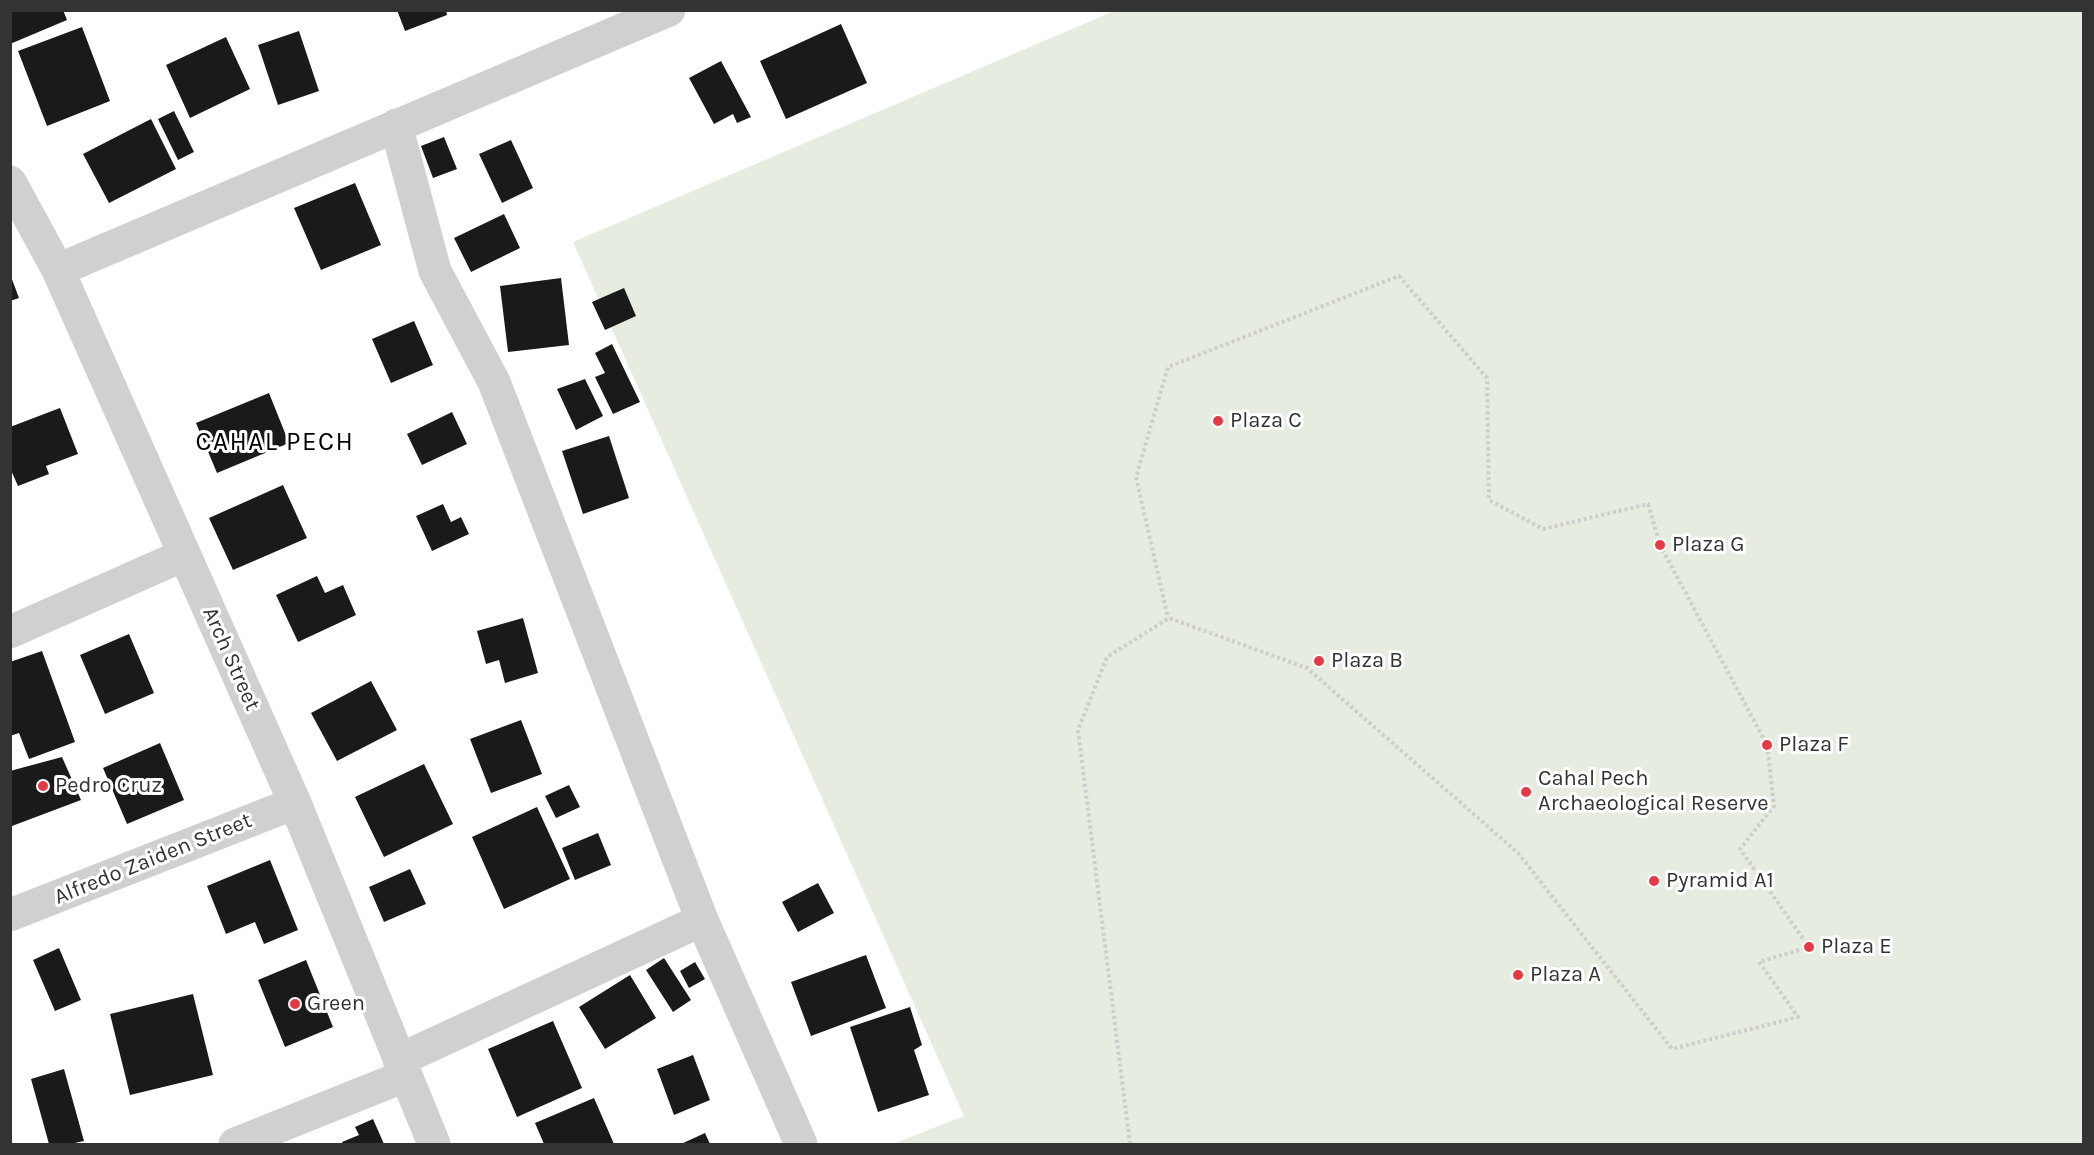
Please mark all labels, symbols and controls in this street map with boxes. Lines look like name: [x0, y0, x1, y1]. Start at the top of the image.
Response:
place label: Plaza C: [1230, 408, 1302, 434]
marker: Plaza C: [1211, 414, 1225, 428]
district label: CAHAL PECH: [196, 427, 354, 459]
place label: Plaza G: [1672, 532, 1744, 558]
marker: Plaza G: [1653, 538, 1667, 552]
street label: Arch Street: [196, 603, 266, 715]
place label: Plaza B: [1331, 648, 1403, 674]
marker: Plaza B: [1312, 654, 1326, 668]
place label: Plaza F: [1779, 732, 1849, 758]
marker: Plaza F: [1760, 738, 1774, 752]
place label: Cahal Pech Archaeological Reserve: [1538, 766, 1769, 818]
place label: Pedro Cruz: [55, 773, 162, 799]
marker: Pedro Cruz: [36, 779, 50, 793]
marker: Cahal Pech Archaeological Reserve: [1519, 785, 1533, 799]
street label: Alfredo Zaiden Street: [50, 807, 256, 911]
place label: Pyramid A1: [1666, 868, 1774, 894]
marker: Pyramid A1: [1647, 874, 1661, 888]
place label: Plaza E: [1821, 934, 1892, 960]
marker: Plaza E: [1802, 940, 1816, 954]
place label: Plaza A: [1530, 962, 1601, 988]
marker: Plaza A: [1511, 968, 1525, 982]
place label: Green: [307, 991, 365, 1017]
marker: Green: [288, 997, 302, 1011]

